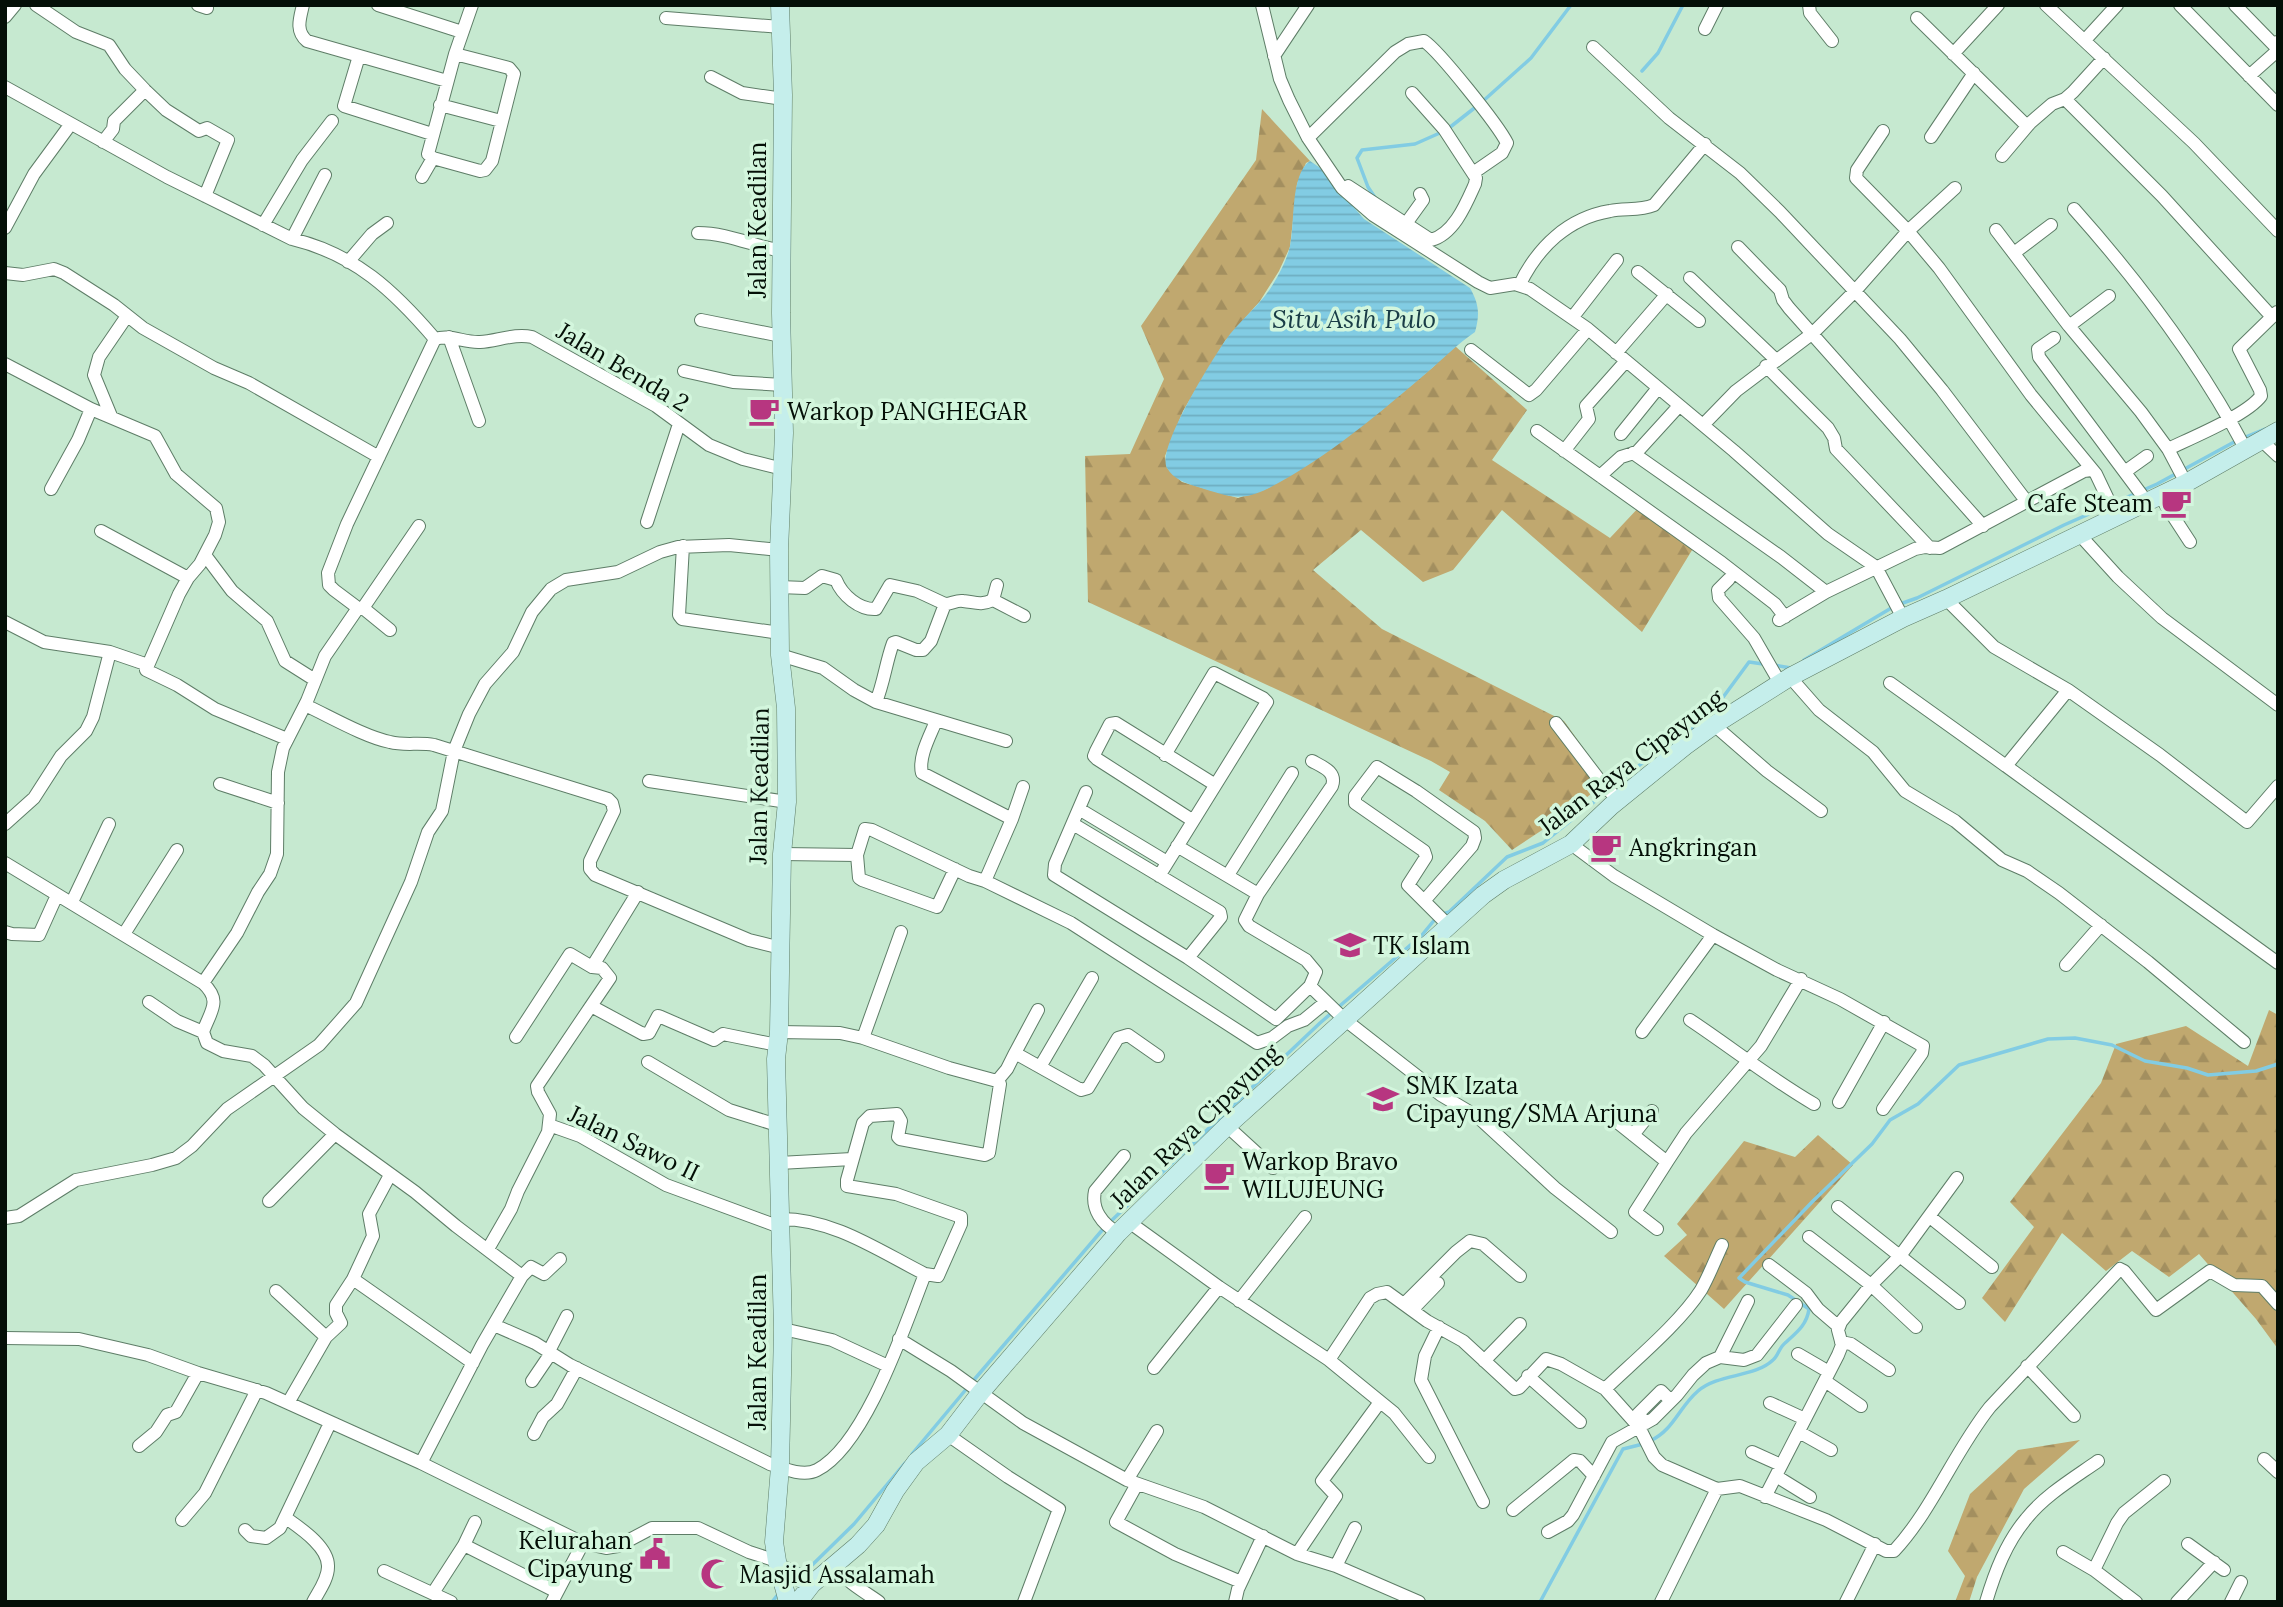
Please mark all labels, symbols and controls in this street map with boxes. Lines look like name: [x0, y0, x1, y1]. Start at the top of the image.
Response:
street label: Jalan Keadilan: [742, 142, 773, 299]
water label: Situ Asih Pulo: [1272, 302, 1436, 335]
street label: Jalan Benda 2: [550, 315, 695, 419]
cafe icon: Warkop PANGHEGAR: [747, 394, 781, 428]
place label: Warkop PANGHEGAR: [787, 396, 1028, 427]
cafe icon: Cafe Steam: [2159, 486, 2193, 520]
place label: Cafe Steam: [2027, 488, 2153, 519]
street label: Jalan Raya Cipayung: [1531, 682, 1730, 842]
street label: Jalan Keadilan: [742, 707, 776, 866]
cafe icon: Angkringan: [1589, 830, 1623, 864]
place label: Angkringan: [1628, 832, 1757, 863]
school or university icon: TK Islam: [1333, 928, 1367, 962]
place label: TK Islam: [1373, 930, 1470, 961]
street label: Jalan Raya Cipayung: [1103, 1036, 1287, 1216]
place label: SMK Izata Cipayung/SMA Arjuna: [1406, 1070, 1657, 1129]
school or university icon: SMK Izata Cipayung/SMA Arjuna: [1366, 1082, 1400, 1116]
street label: Jalan Sawo II: [563, 1098, 705, 1188]
place label: Warkop Bravo WILUJEUNG: [1242, 1146, 1398, 1205]
cafe icon: Warkop Bravo WILUJEUNG: [1202, 1158, 1236, 1192]
street label: Jalan Keadilan: [742, 1274, 773, 1431]
place label: Kelurahan Cipayung: [518, 1525, 633, 1584]
public building icon: Kelurahan Cipayung: [638, 1537, 672, 1571]
mosque icon: Masjid Assalamah: [699, 1557, 733, 1591]
place label: Masjid Assalamah: [739, 1559, 935, 1590]

